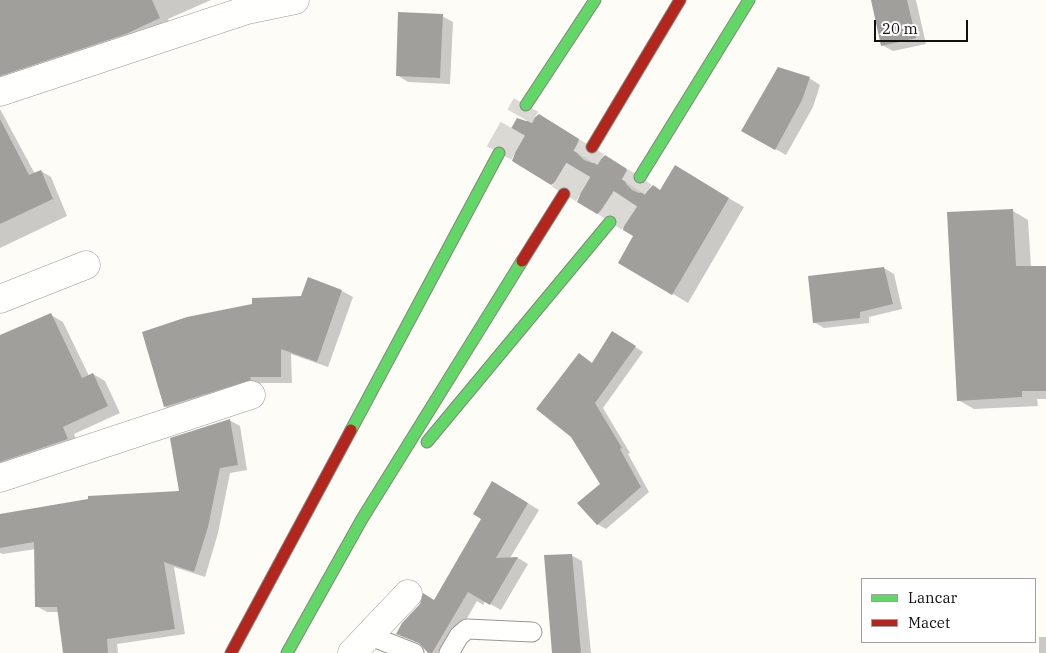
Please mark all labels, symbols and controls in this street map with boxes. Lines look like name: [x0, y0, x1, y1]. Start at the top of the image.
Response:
scale bar: [876, 10, 970, 42]
text: 20 m: [882, 19, 918, 38]
legend: [861, 578, 1036, 643]
text: Lancar: [908, 588, 957, 607]
text: Macet: [908, 613, 950, 632]

